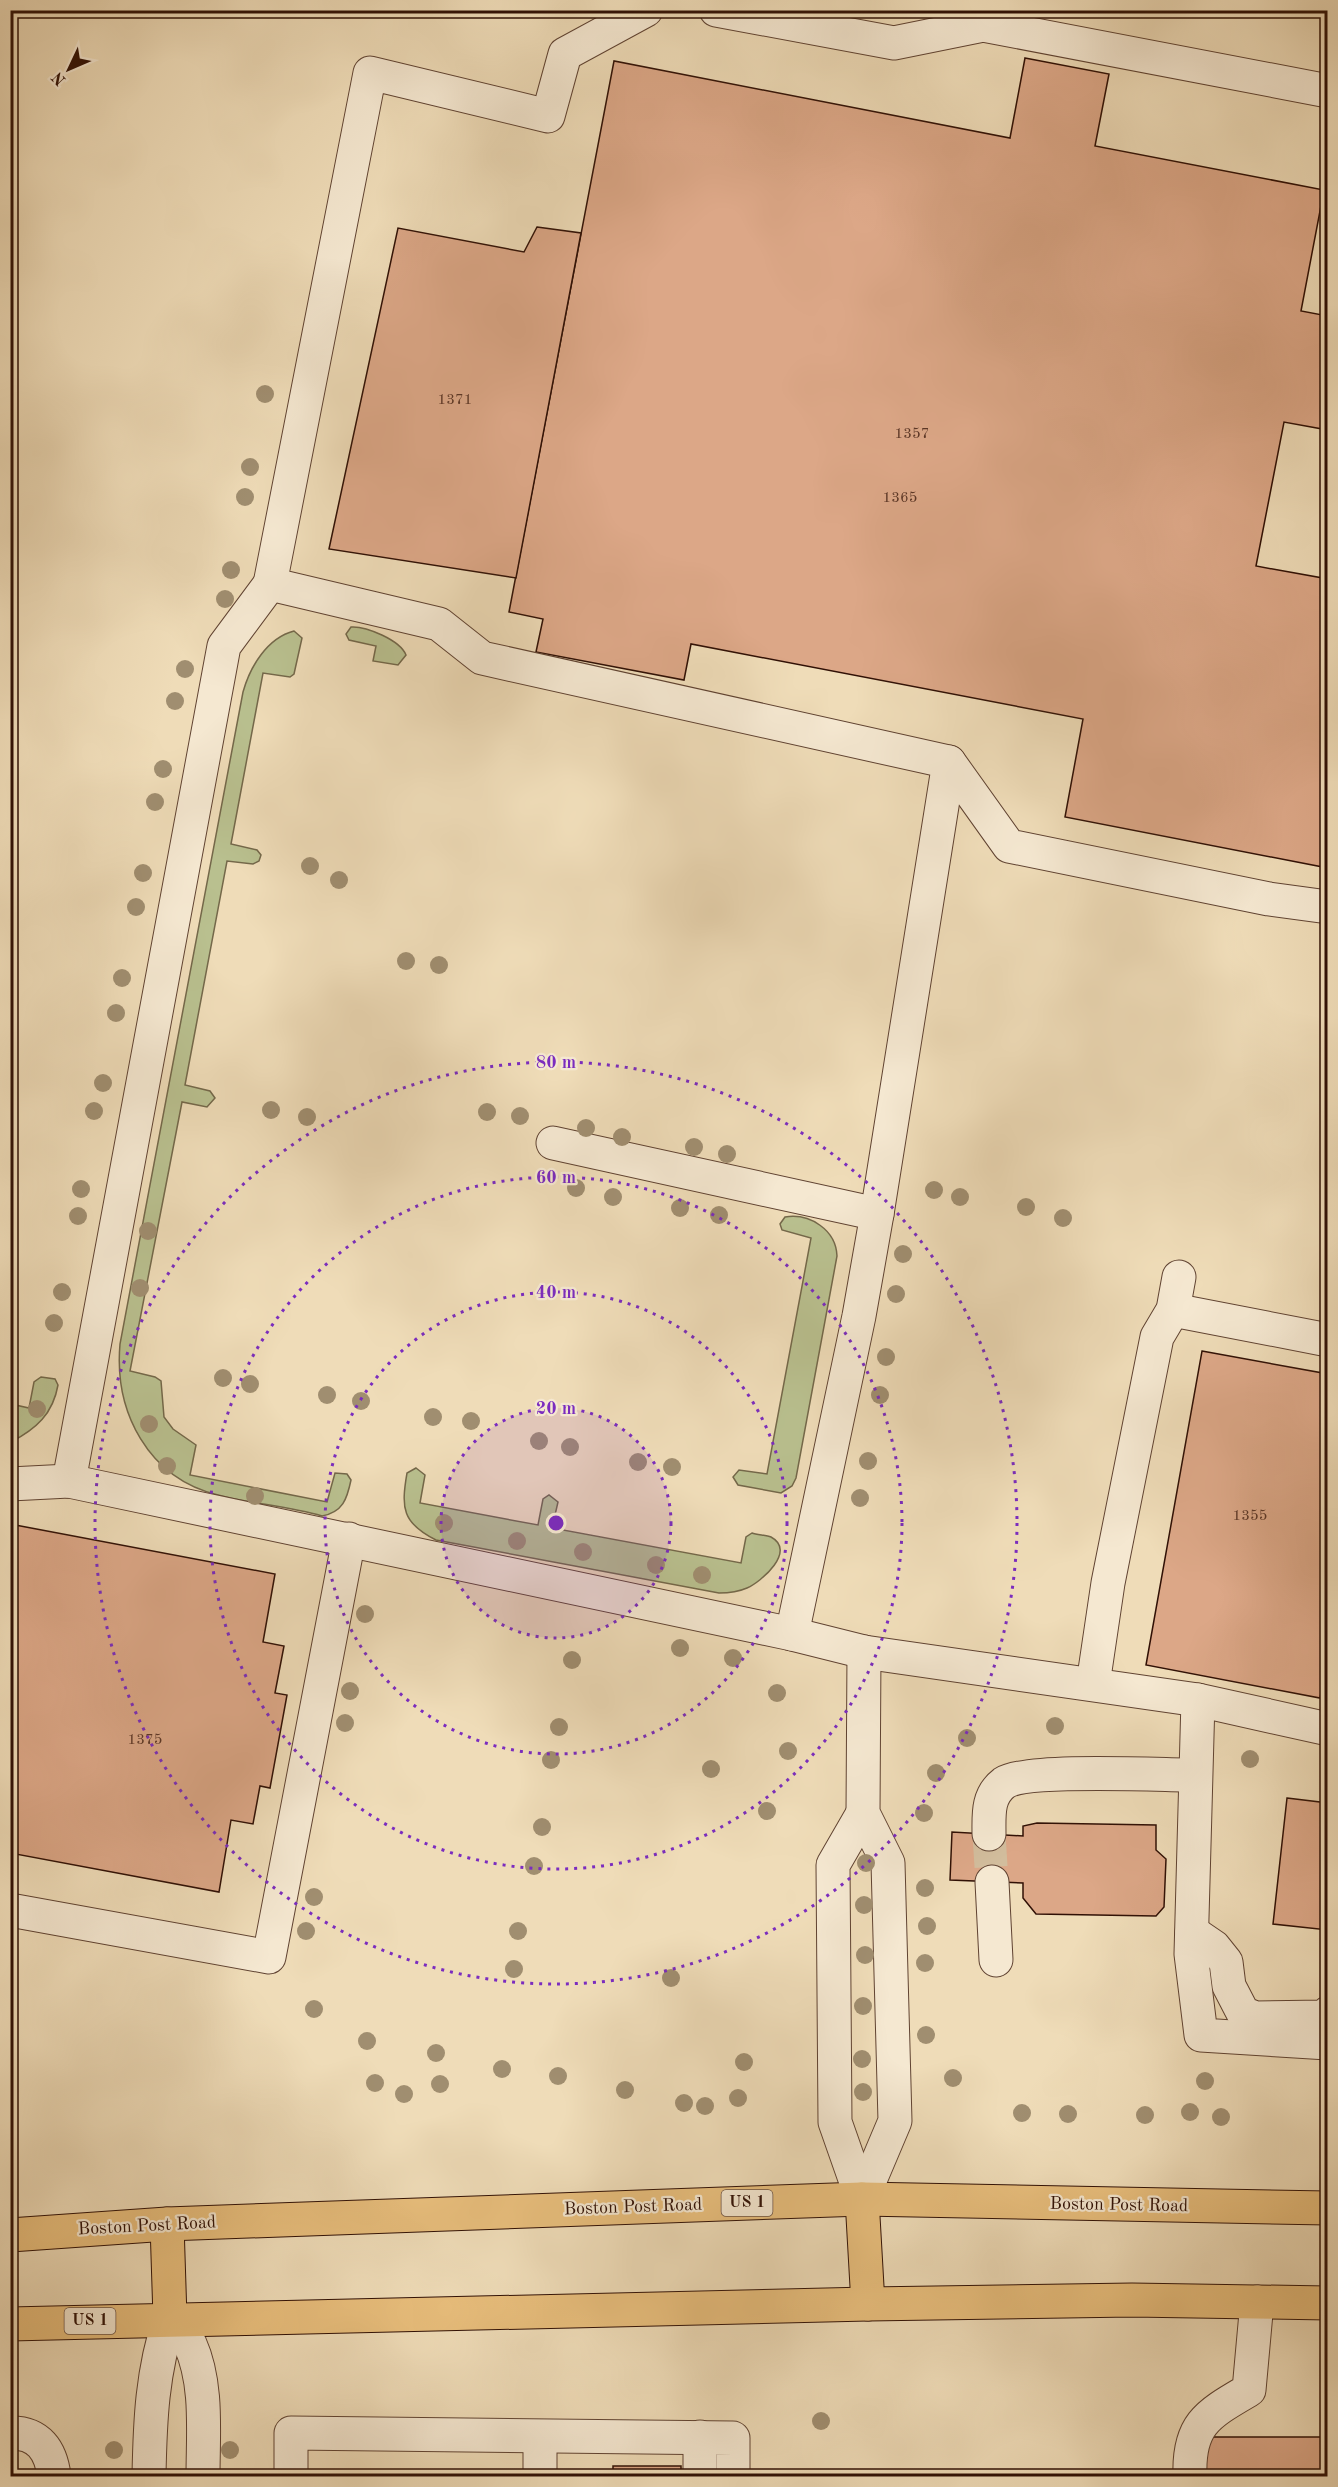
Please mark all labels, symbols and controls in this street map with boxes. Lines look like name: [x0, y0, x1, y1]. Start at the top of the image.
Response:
north arrow: [39, 39, 99, 99]
text: N: [49, 68, 70, 88]
house number: 1371: [438, 393, 472, 408]
house number: 1357: [895, 427, 929, 442]
house number: 1365: [883, 491, 917, 506]
text: 80 m: [536, 1054, 576, 1072]
text: 60 m: [536, 1169, 576, 1187]
text: 40 m: [536, 1284, 576, 1302]
text: 20 m: [536, 1400, 576, 1418]
house number: 1355: [1233, 1509, 1267, 1524]
centre of rings: [546, 1513, 566, 1533]
house number: 1375: [128, 1733, 162, 1748]
road number: US 1: [722, 2190, 772, 2216]
street label: Boston Post Road: [1050, 2195, 1188, 2215]
street label: Boston Post Road: [563, 2196, 703, 2218]
street label: Boston Post Road: [77, 2213, 217, 2239]
road number: US 1: [64, 2308, 116, 2334]

